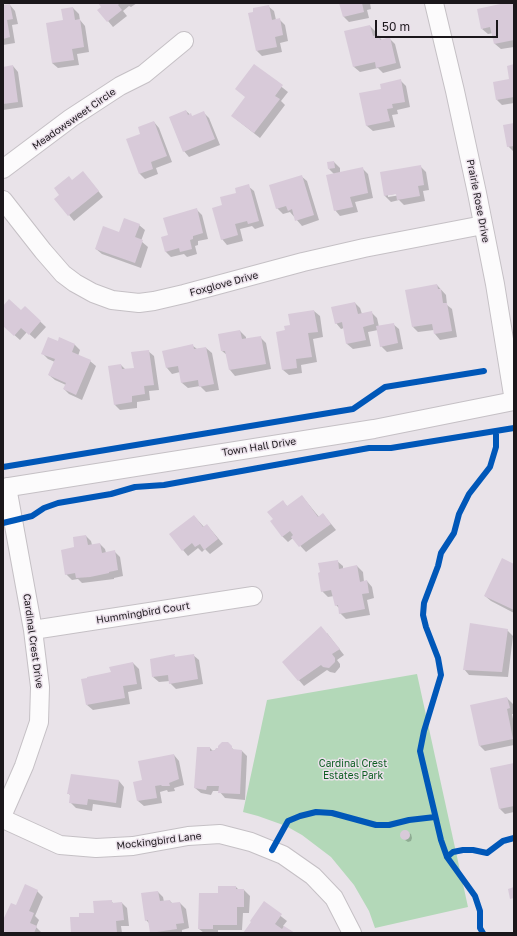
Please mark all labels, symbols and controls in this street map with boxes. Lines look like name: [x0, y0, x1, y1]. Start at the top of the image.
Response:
scale bar: [377, 12, 500, 38]
text: 50 m: [382, 19, 410, 34]
street label: Meadowsweet Circle: [30, 86, 118, 152]
street label: Prairie Rose Drive: [464, 158, 492, 244]
street label: Foxglove Drive: [188, 269, 260, 299]
street label: Town Hall Drive: [221, 435, 297, 459]
street label: Cardinal Crest Drive: [20, 593, 46, 689]
street label: Hummingbird Court: [95, 600, 191, 626]
park label: Cardinal Crest Estates Park: [319, 758, 387, 782]
street label: Mockingbird Lane: [116, 830, 202, 852]

